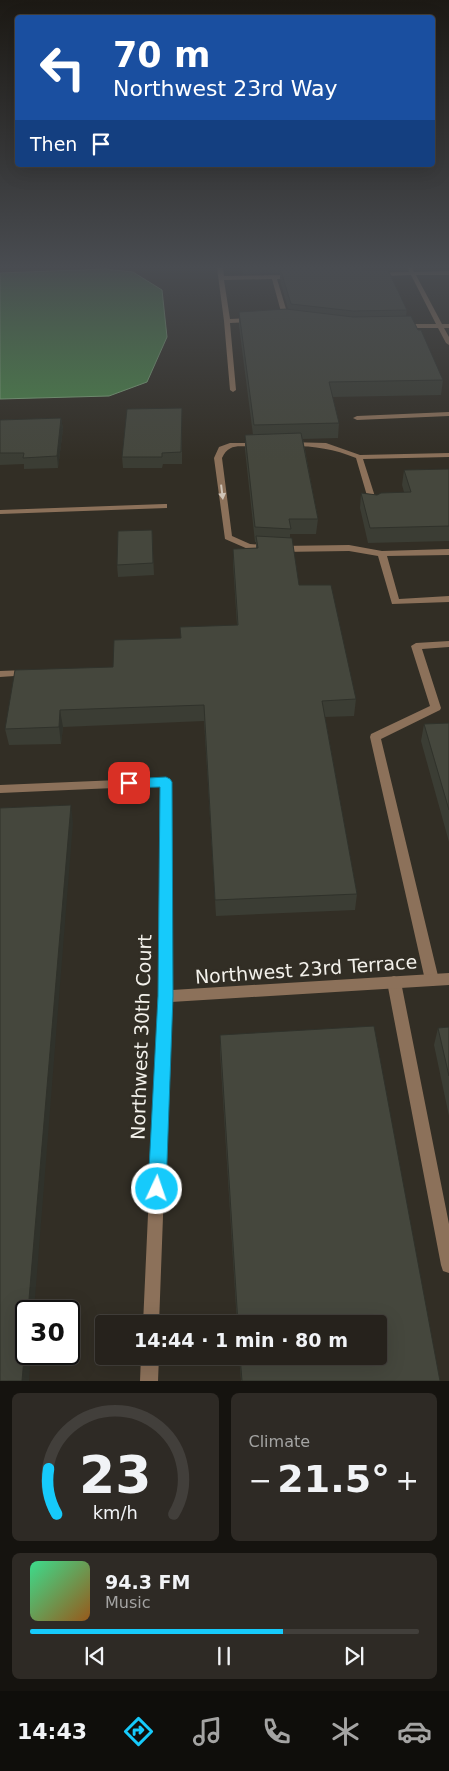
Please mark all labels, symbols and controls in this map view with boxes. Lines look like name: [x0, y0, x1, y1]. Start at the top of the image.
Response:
icon: left: [30, 35, 95, 100]
text: 70 m: [113, 35, 210, 75]
text: Northwest 23rd Way: [113, 76, 338, 101]
icon: arrive: [87, 130, 115, 158]
text: Then: [30, 133, 77, 155]
one-way arrow: [219, 485, 227, 501]
pin: [108, 762, 150, 804]
icon: arrive: [115, 769, 143, 797]
street label: Northwest 30th Court: [126, 934, 156, 1140]
street label: Northwest 23rd Terrace: [194, 950, 418, 988]
position arrow: [130, 1162, 182, 1214]
speed limit sign: 30: [15, 1300, 80, 1365]
text: 14:44 · 1 min · 80 m: [134, 1329, 348, 1351]
text: Climate: [249, 1432, 310, 1451]
text: 23: [79, 1445, 151, 1505]
text: 21.5°: [277, 1457, 390, 1501]
text: −: [249, 1464, 272, 1497]
text: +: [396, 1464, 419, 1497]
text: km/h: [93, 1502, 138, 1523]
text: 94.3 FM: [105, 1571, 190, 1593]
text: Music: [105, 1593, 151, 1612]
icon: previous: [81, 1642, 109, 1670]
icon: pause: [210, 1642, 238, 1670]
icon: next: [340, 1642, 368, 1670]
icon: directions: [121, 1714, 156, 1749]
icon: music: [190, 1714, 225, 1749]
icon: phone: [259, 1714, 294, 1749]
icon: climate: [328, 1714, 363, 1749]
icon: car: [397, 1714, 432, 1749]
text: 14:43: [17, 1719, 87, 1744]

